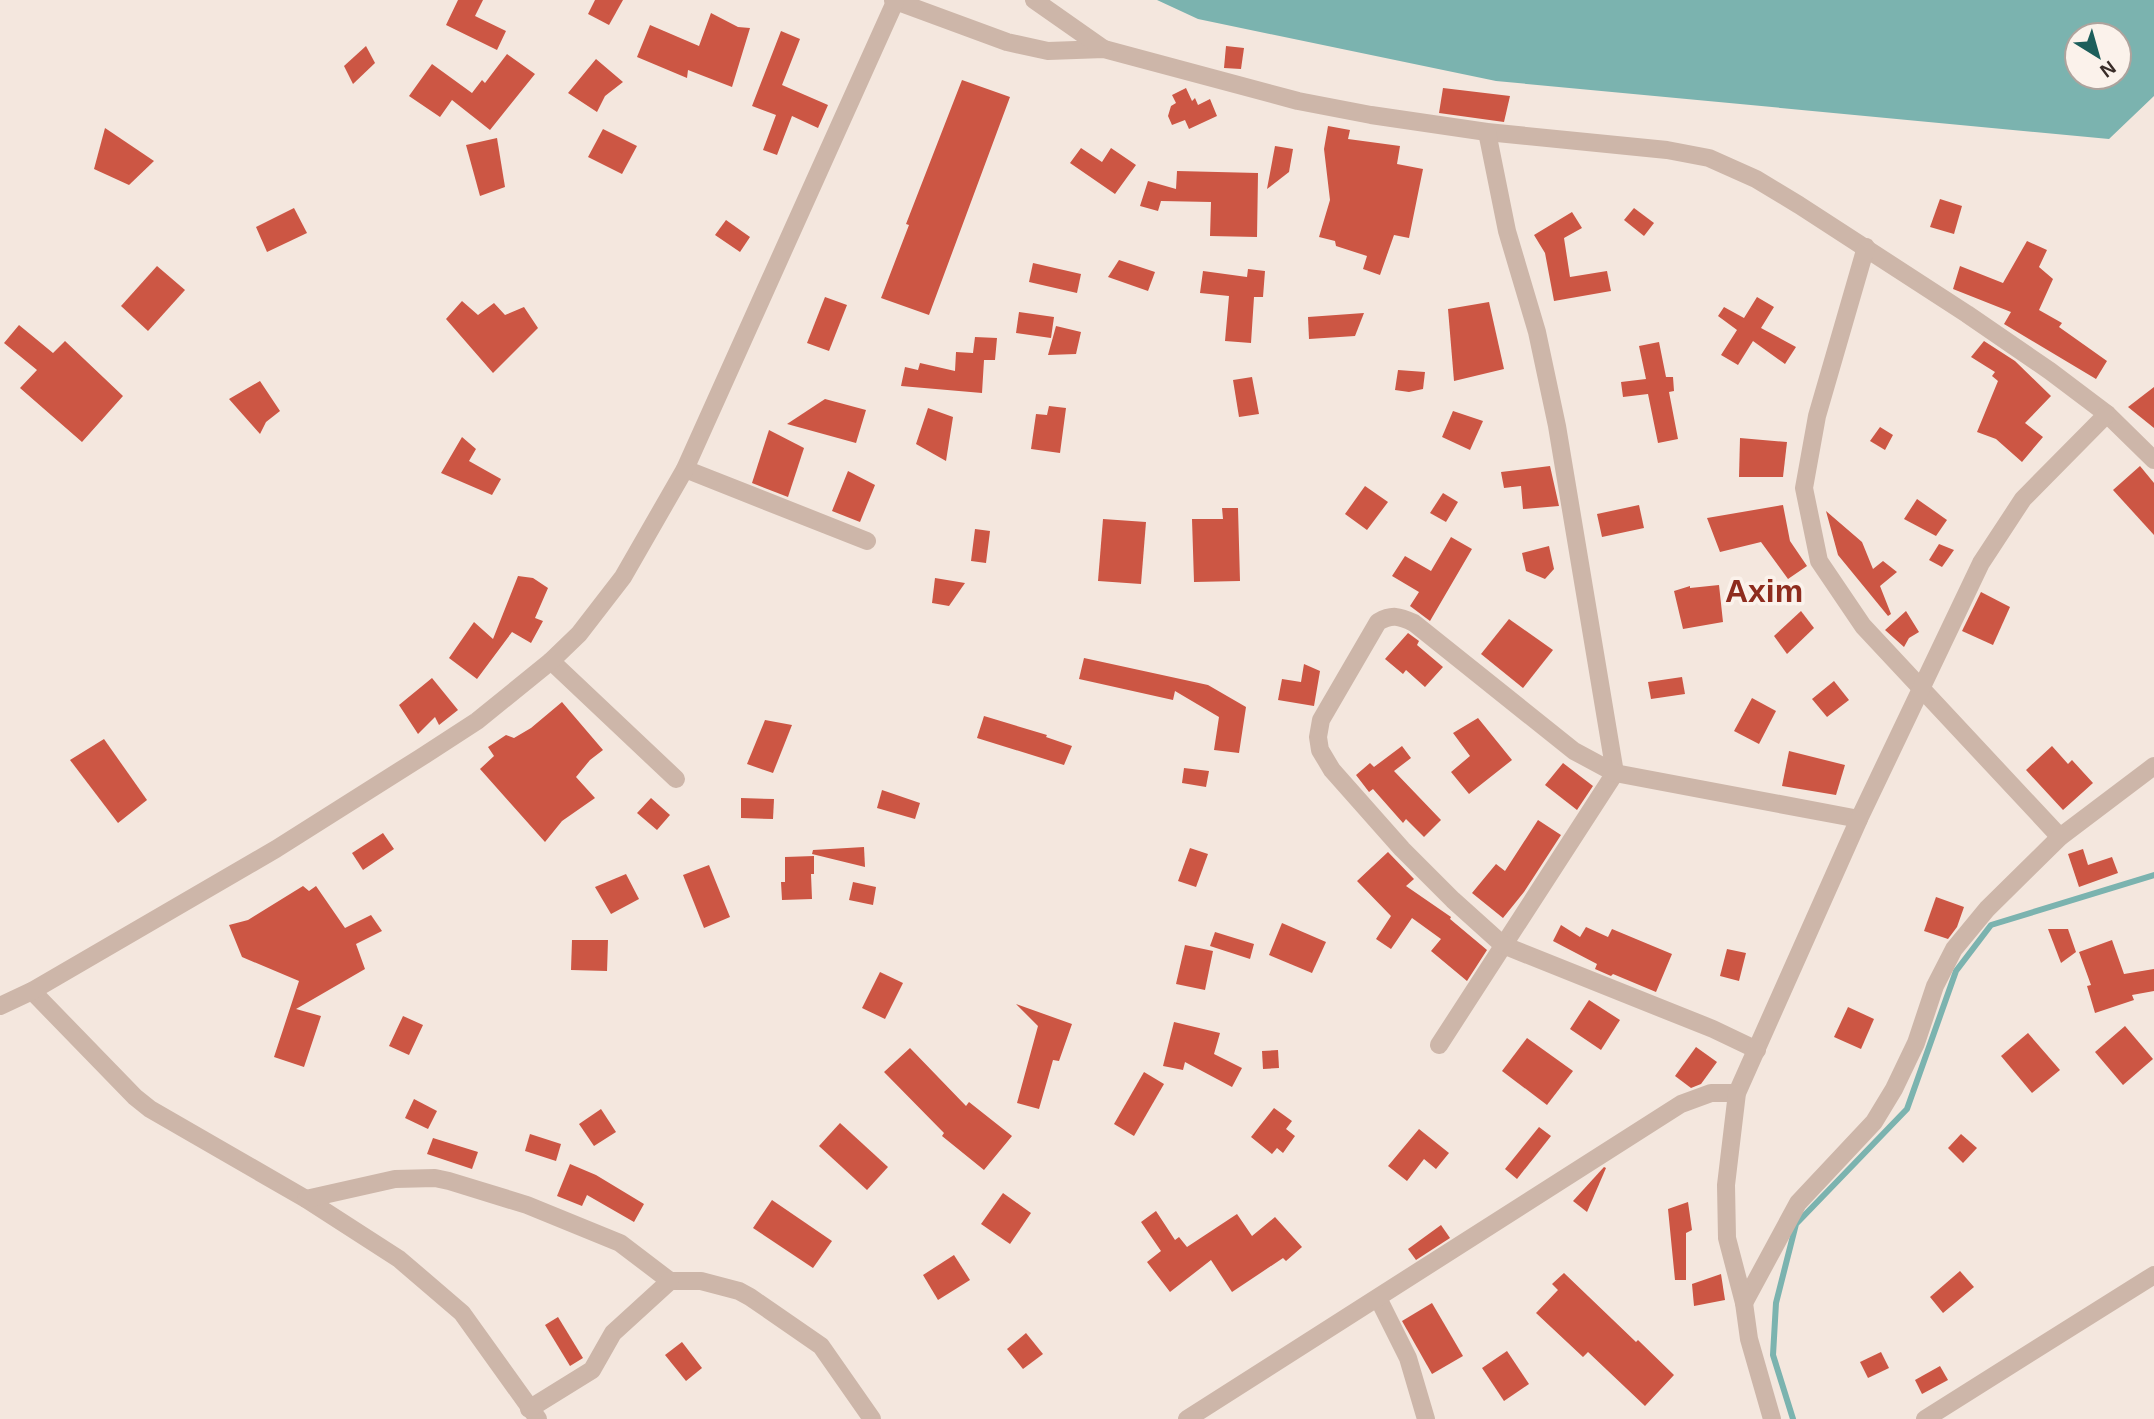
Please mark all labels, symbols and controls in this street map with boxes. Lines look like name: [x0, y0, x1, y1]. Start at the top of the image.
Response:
north arrow: [2063, 21, 2133, 91]
text: N: [2096, 57, 2120, 82]
district label: Axim: [1725, 573, 1803, 609]

